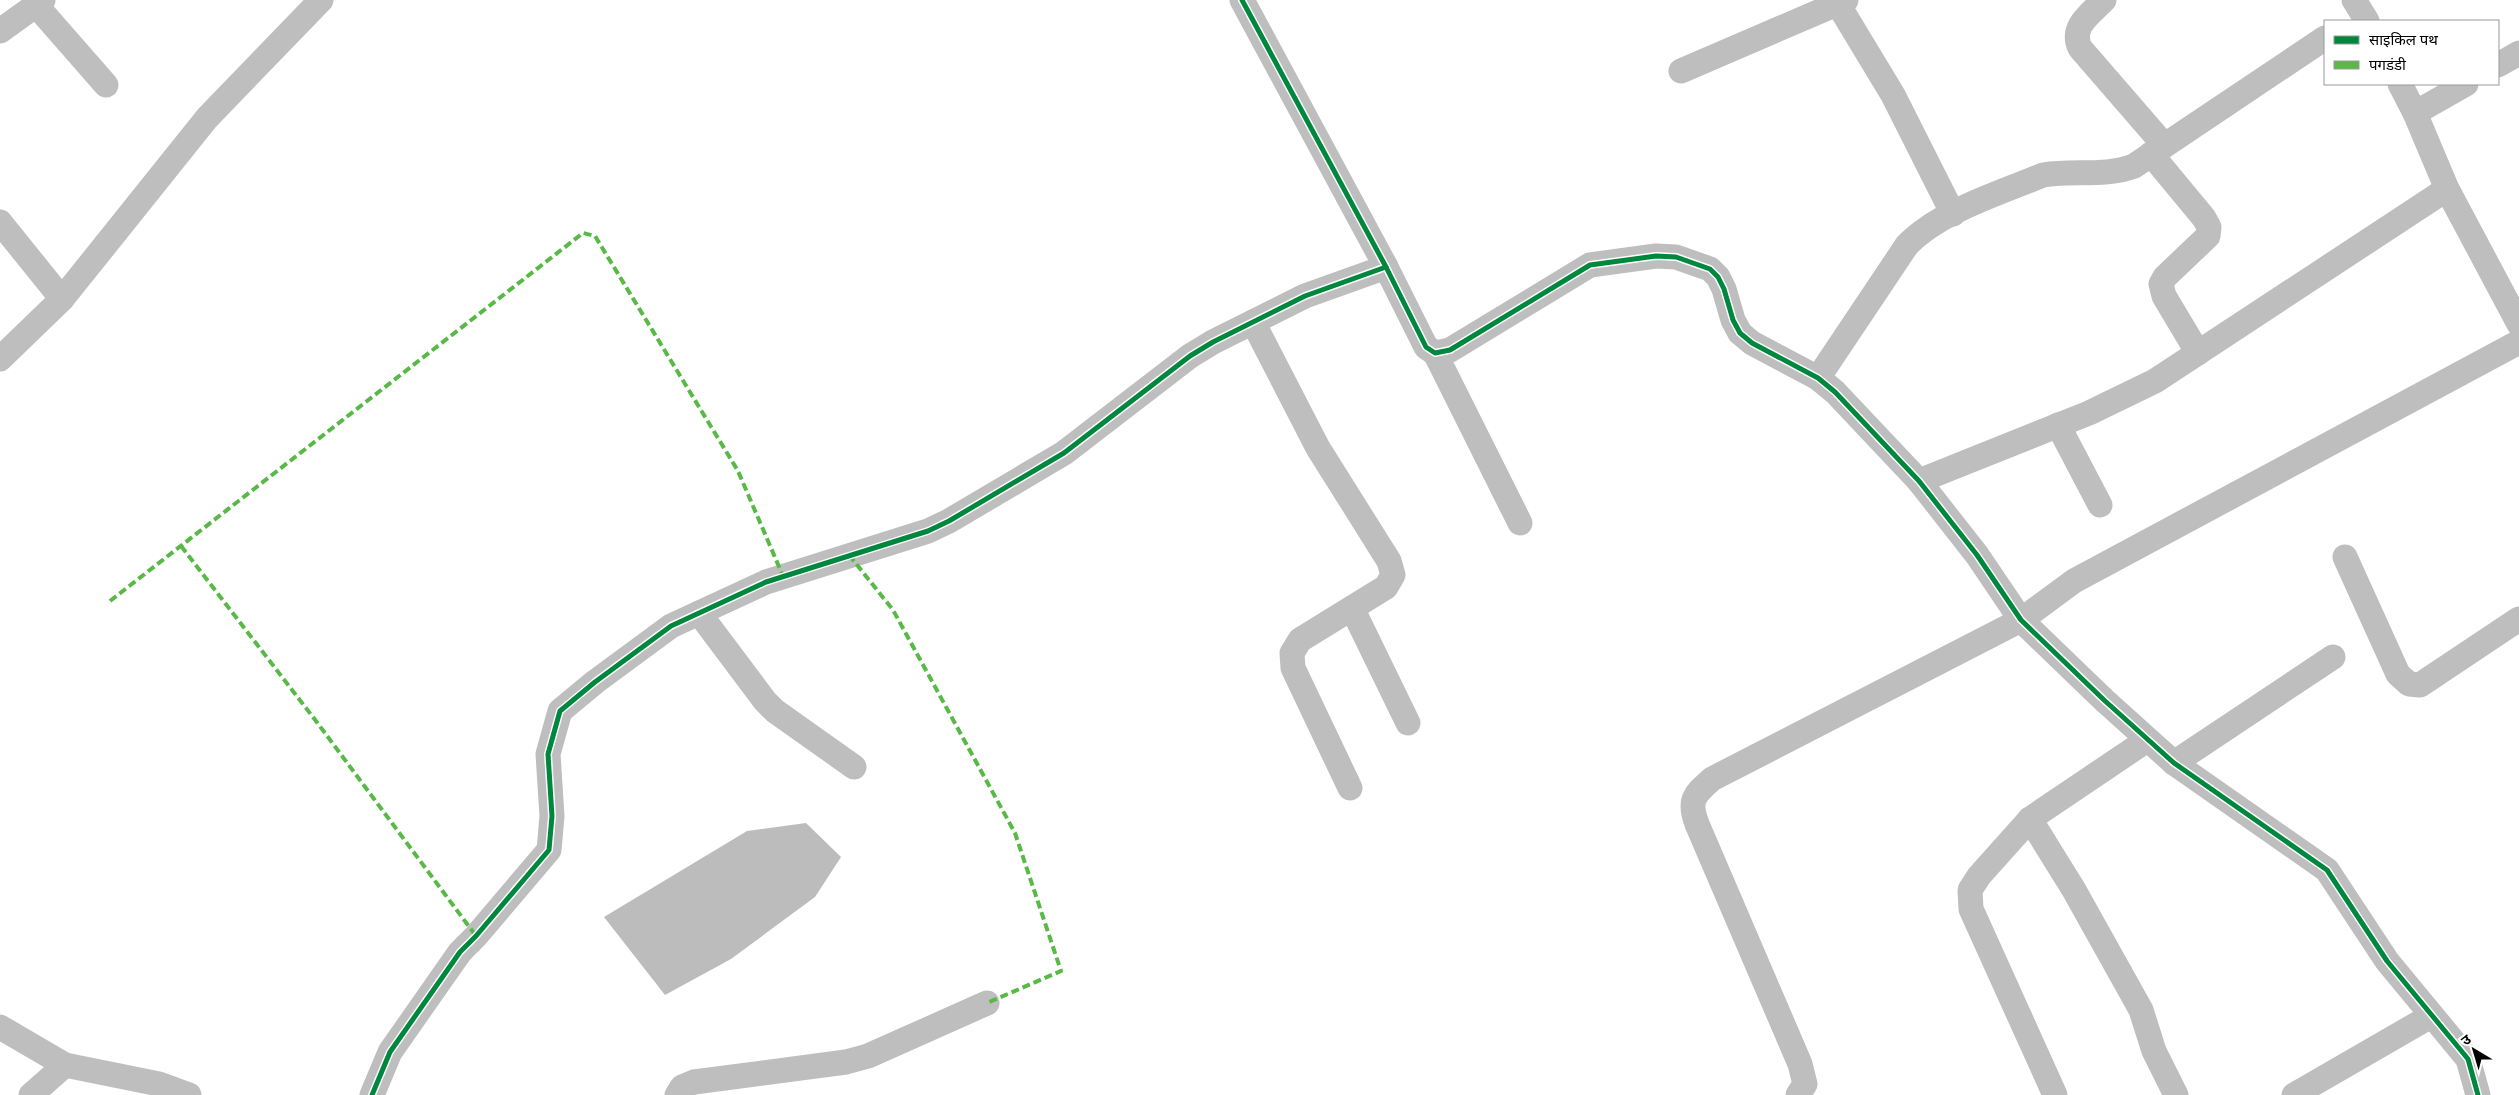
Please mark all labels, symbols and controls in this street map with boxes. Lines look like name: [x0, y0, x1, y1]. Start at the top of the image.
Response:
legend: [2324, 20, 2499, 85]
text: साइकिल पथ: [2369, 30, 2438, 48]
text: पगडंडी: [2369, 55, 2407, 73]
north arrow: [2449, 1025, 2499, 1075]
text: उ: [2457, 1030, 2475, 1049]

